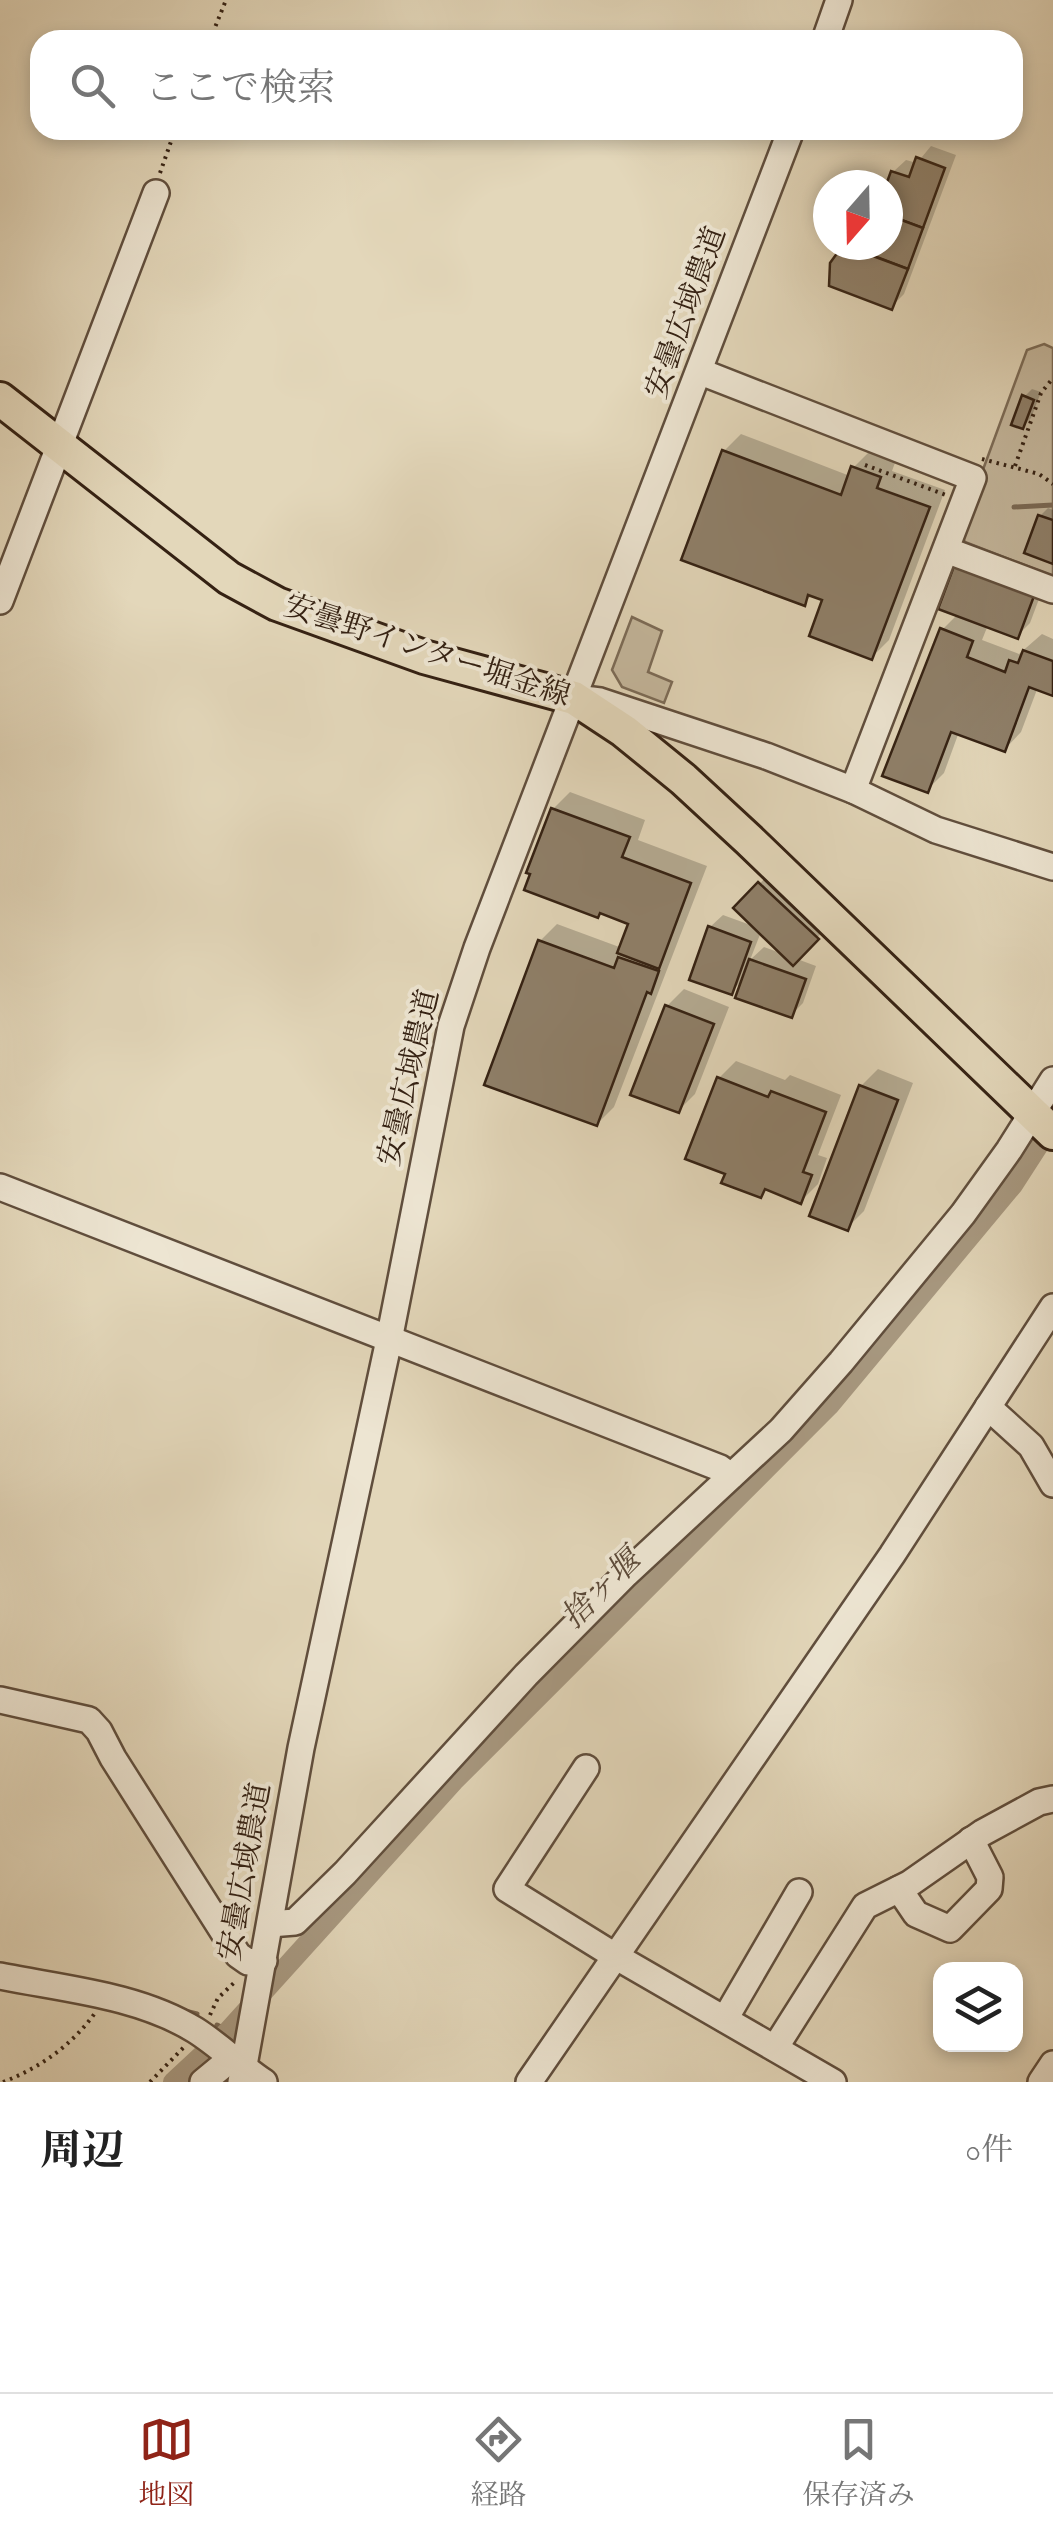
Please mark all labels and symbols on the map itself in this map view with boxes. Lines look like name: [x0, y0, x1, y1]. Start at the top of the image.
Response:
north arrow: [813, 170, 903, 260]
street label: 安曇広域農道: [638, 222, 736, 404]
street label: 安曇野インター堀金線: [279, 588, 575, 716]
street label: 安曇広域農道: [371, 986, 449, 1170]
water label: 捨ヶ堰: [554, 1538, 654, 1638]
street label: 安曇広域農道: [212, 1780, 280, 1964]

